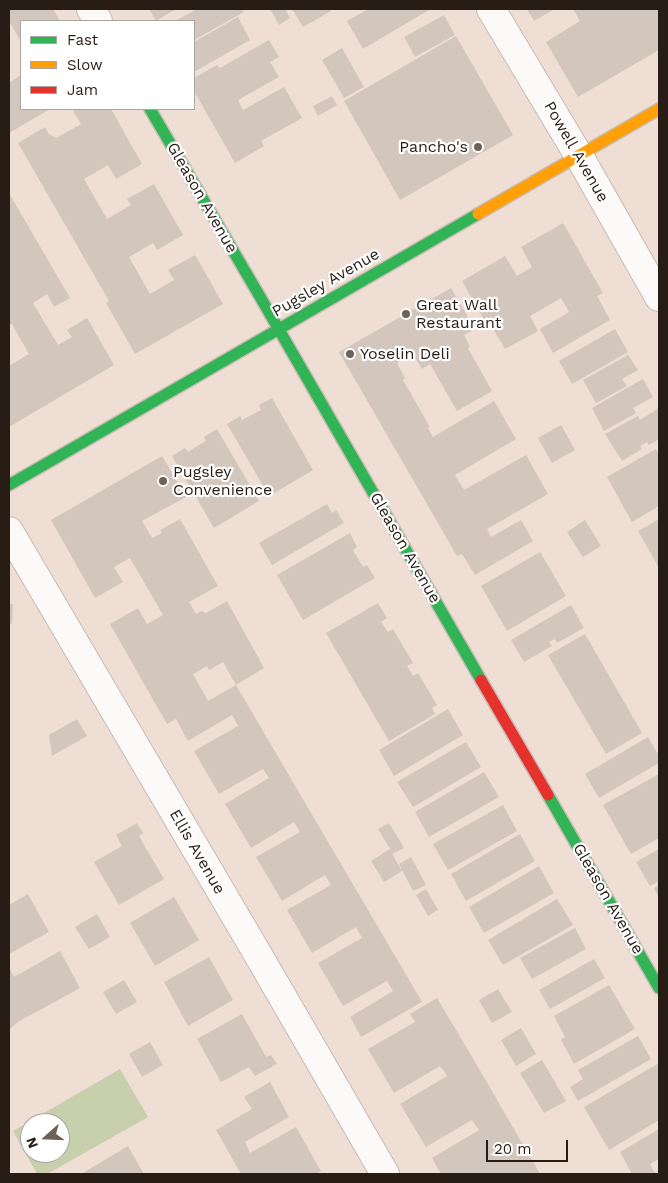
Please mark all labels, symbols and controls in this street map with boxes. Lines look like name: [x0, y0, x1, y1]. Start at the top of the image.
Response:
legend: [20, 20, 195, 110]
text: Fast: [67, 31, 98, 49]
text: Slow: [67, 56, 103, 74]
text: Jam: [67, 81, 98, 99]
street label: Powell Avenue: [539, 98, 613, 206]
place label: Pancho's: [399, 137, 468, 157]
street label: Gleason Avenue: [162, 139, 242, 257]
marker: Pancho's: [472, 141, 484, 153]
street label: Pugsley Avenue: [269, 245, 383, 321]
place label: Great Wall Restaurant: [416, 295, 502, 333]
marker: Great Wall Restaurant: [400, 308, 412, 320]
place label: Yoselin Deli: [360, 344, 450, 364]
marker: Yoselin Deli: [344, 348, 356, 360]
place label: Pugsley Convenience: [173, 462, 272, 500]
marker: Pugsley Convenience: [157, 475, 169, 487]
street label: Gleason Avenue: [365, 489, 445, 607]
street label: Ellis Avenue: [165, 806, 229, 898]
street label: Gleason Avenue: [568, 840, 648, 958]
north arrow: [20, 1113, 70, 1163]
scale bar: [488, 1130, 570, 1162]
text: N: [23, 1135, 41, 1150]
text: 20 m: [494, 1140, 532, 1158]

